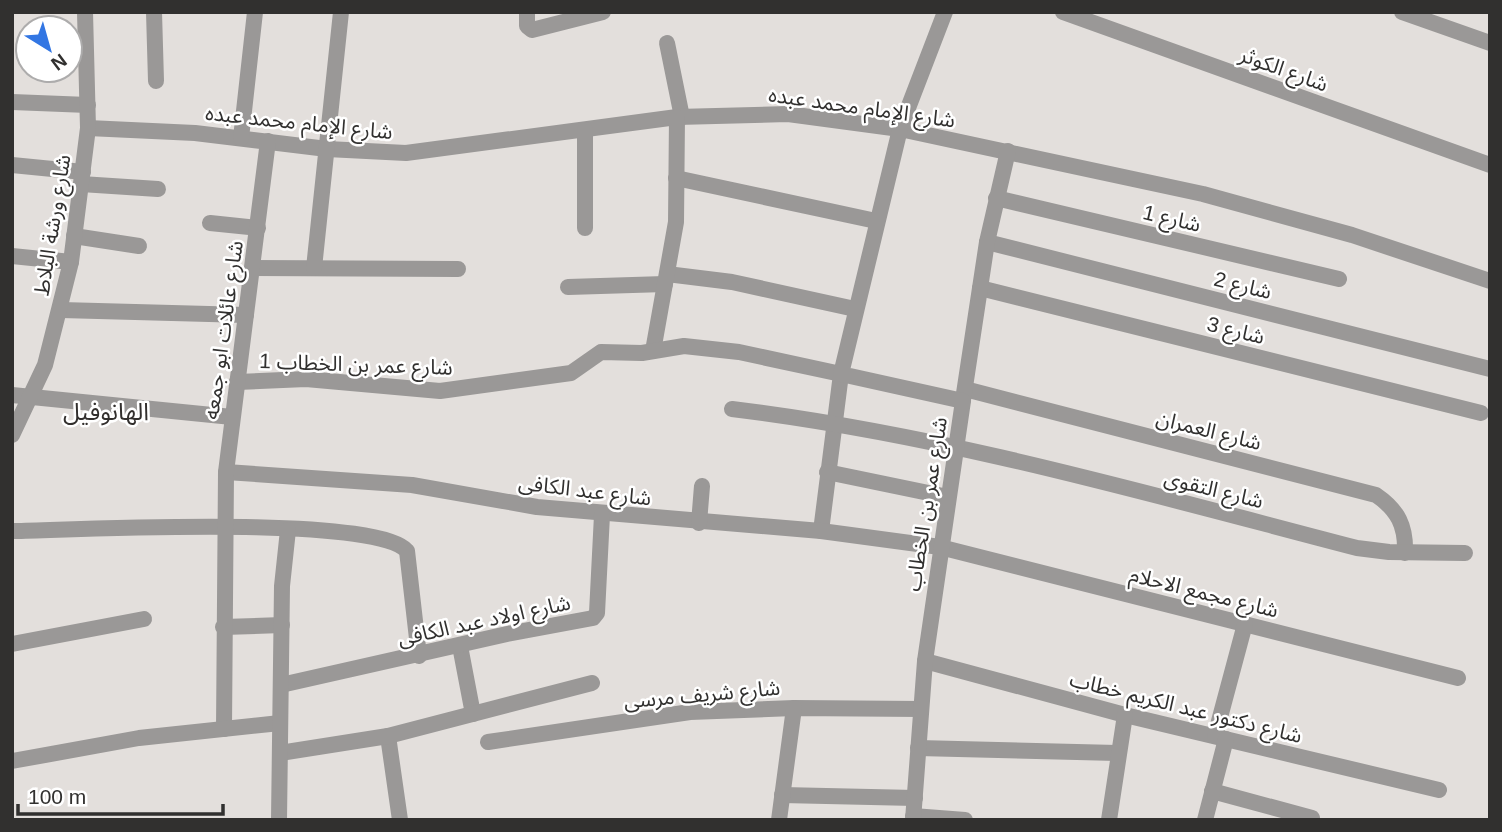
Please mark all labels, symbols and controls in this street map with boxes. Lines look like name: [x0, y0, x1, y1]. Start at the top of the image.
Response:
north arrow: [14, 14, 84, 84]
street label: شارع الكوثر: [1234, 42, 1331, 99]
text: N: [47, 50, 71, 75]
street label: شارع الإمام محمد عبده: [767, 83, 957, 136]
street label: شارع الإمام محمد عبده: [204, 101, 394, 148]
street label: شارع ورشة البلاط: [29, 153, 78, 298]
street label: شارع 1: [1140, 200, 1203, 240]
street label: شارع عائلات ابو جمعه: [199, 239, 251, 421]
street label: شارع 2: [1211, 267, 1274, 307]
street label: شارع 3: [1204, 312, 1267, 352]
street label: شارع عمر بن الخطاب 1: [259, 349, 453, 383]
district label: الهانوفيل: [63, 398, 149, 426]
street label: شارع العمران: [1153, 406, 1264, 458]
street label: شارع عمر بن الخطاب: [901, 415, 955, 593]
street label: شارع التقوى: [1161, 466, 1266, 516]
street label: شارع عبد الكافى: [517, 470, 653, 514]
street label: شارع مجمع الاحلام: [1126, 562, 1281, 626]
street label: شارع اولاد عبد الكافى: [395, 590, 573, 653]
street label: شارع دكتور عبد الكريم خطاب: [1067, 667, 1304, 751]
street label: شارع شريف مرسى: [623, 676, 781, 716]
scale bar: [18, 772, 222, 816]
text: 100 m: [28, 785, 86, 808]

